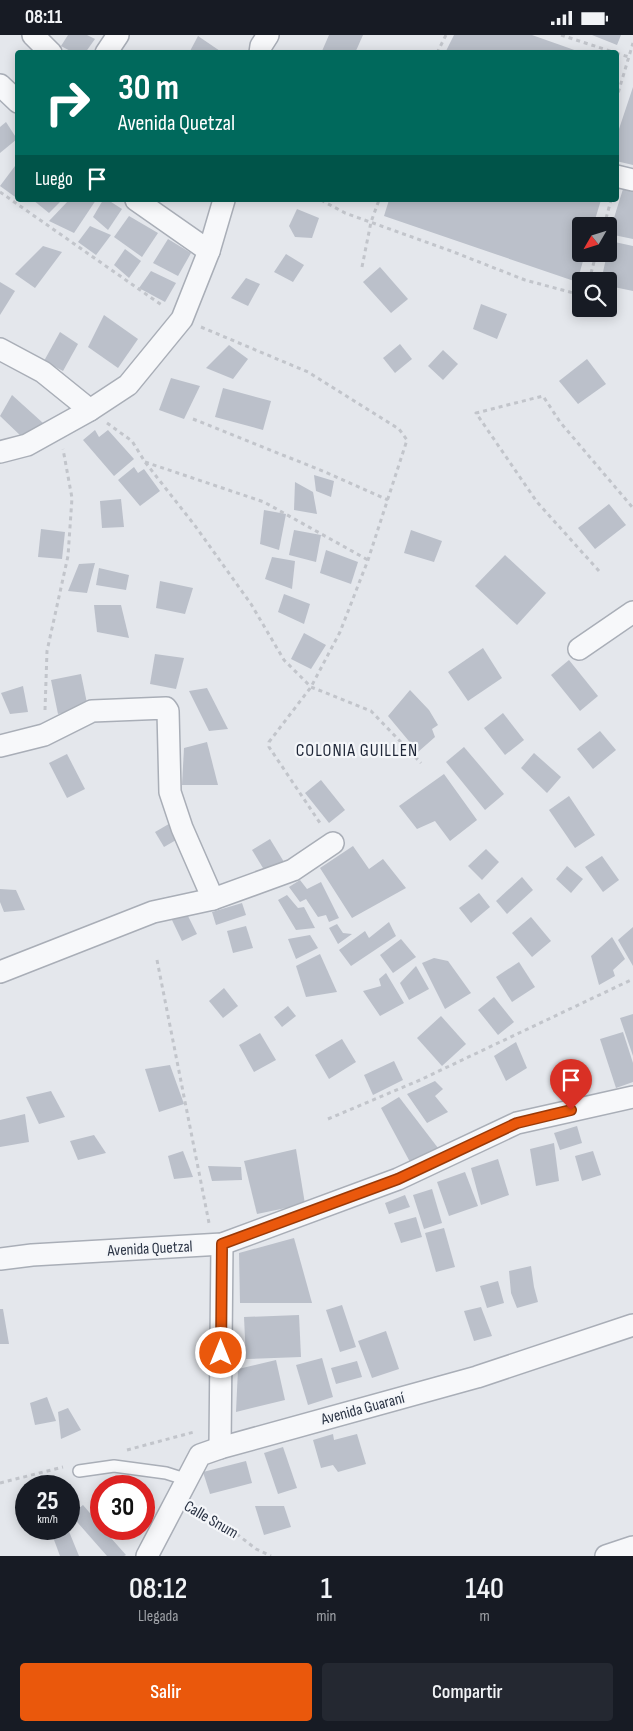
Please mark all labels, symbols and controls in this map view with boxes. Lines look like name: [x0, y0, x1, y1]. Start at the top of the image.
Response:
text: 08:11: [25, 6, 62, 29]
text: 30 m: [118, 67, 179, 110]
icon: right: [35, 70, 100, 135]
text: Avenida Quetzal: [118, 110, 235, 137]
icon: arrive: [83, 165, 111, 193]
text: Luego: [35, 168, 73, 191]
north arrow: [572, 217, 618, 263]
map controls: [572, 217, 617, 317]
button: search: [572, 272, 617, 317]
district label: COLONIA GUILLEN: [296, 740, 418, 761]
pin: [550, 1059, 592, 1110]
icon: arrive: [557, 1066, 585, 1094]
street label: Avenida Quetzal: [106, 1237, 193, 1261]
position arrow: [194, 1326, 246, 1378]
street label: Avenida Guaraní: [318, 1389, 407, 1430]
speed limit sign: 30: [90, 1475, 155, 1540]
text: 25: [37, 1486, 58, 1517]
street label: Calle Snum: [181, 1497, 241, 1543]
text: km/h: [37, 1512, 58, 1527]
text: 08:12: [129, 1571, 187, 1607]
text: 1: [321, 1571, 332, 1607]
text: 140: [465, 1571, 504, 1607]
text: Llegada: [138, 1607, 178, 1626]
text: min: [316, 1607, 336, 1626]
text: m: [480, 1607, 490, 1626]
button: Salir: [20, 1663, 312, 1721]
button: Compartir: [322, 1663, 613, 1721]

